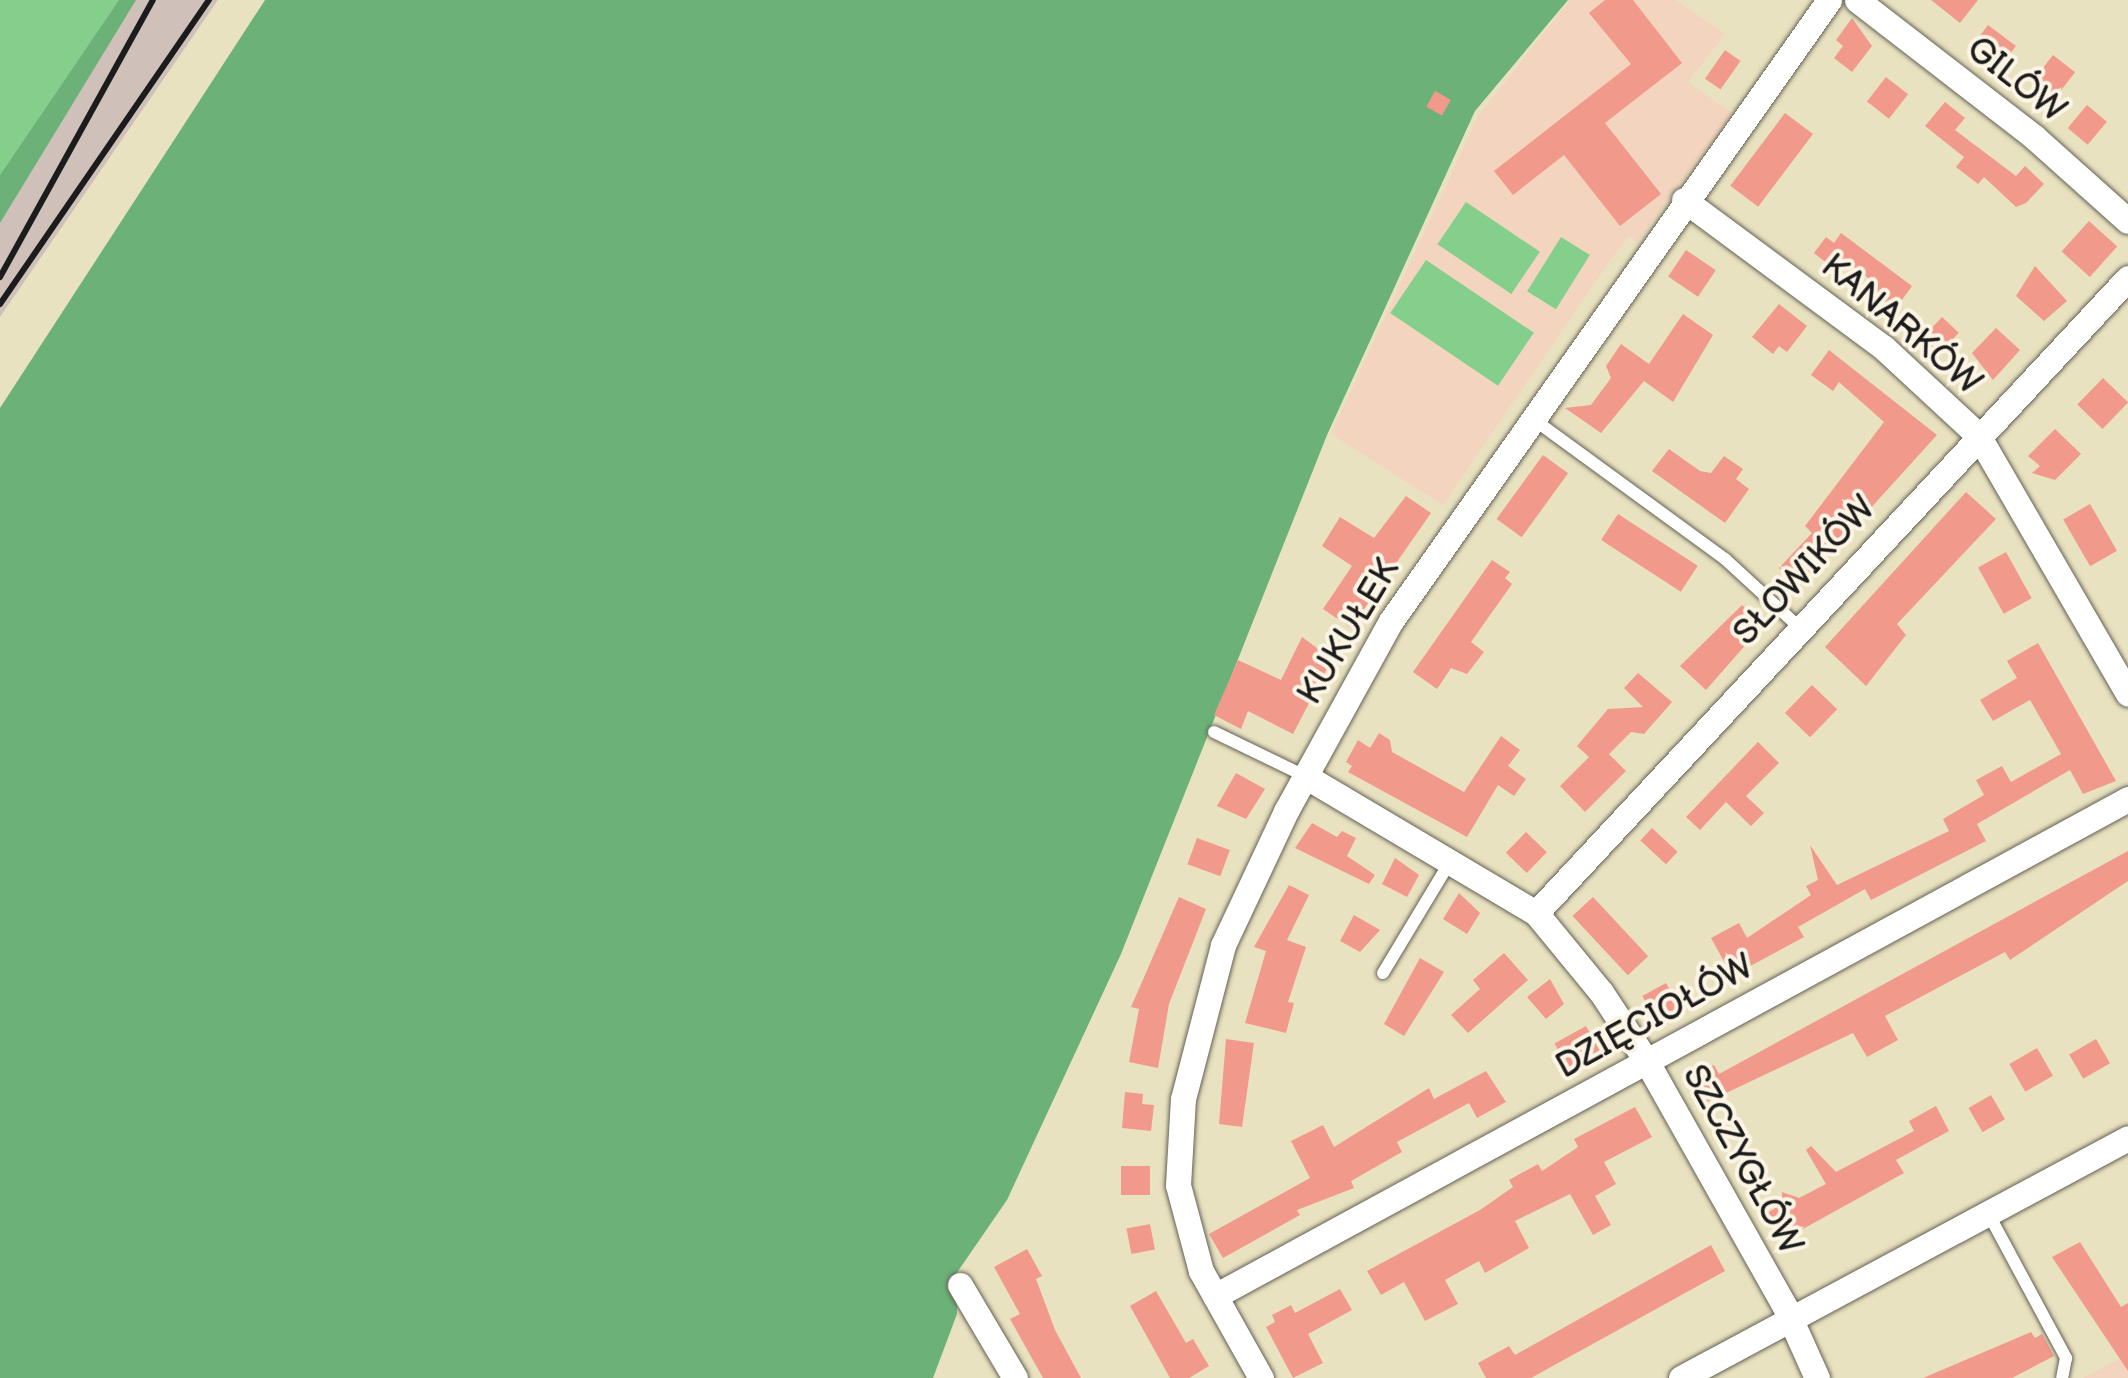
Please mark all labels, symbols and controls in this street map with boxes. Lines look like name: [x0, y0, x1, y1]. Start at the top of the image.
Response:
street label: GILÓW: [1958, 28, 2074, 132]
street label: KANARKÓW: [1812, 246, 1990, 404]
street label: SŁOWIKÓW: [1725, 487, 1885, 655]
street label: KUKUŁEK: [1289, 552, 1409, 712]
street label: DZIĘCIOŁÓW: [1549, 946, 1761, 1088]
street label: SZCZYGŁÓW: [1673, 1058, 1811, 1262]

